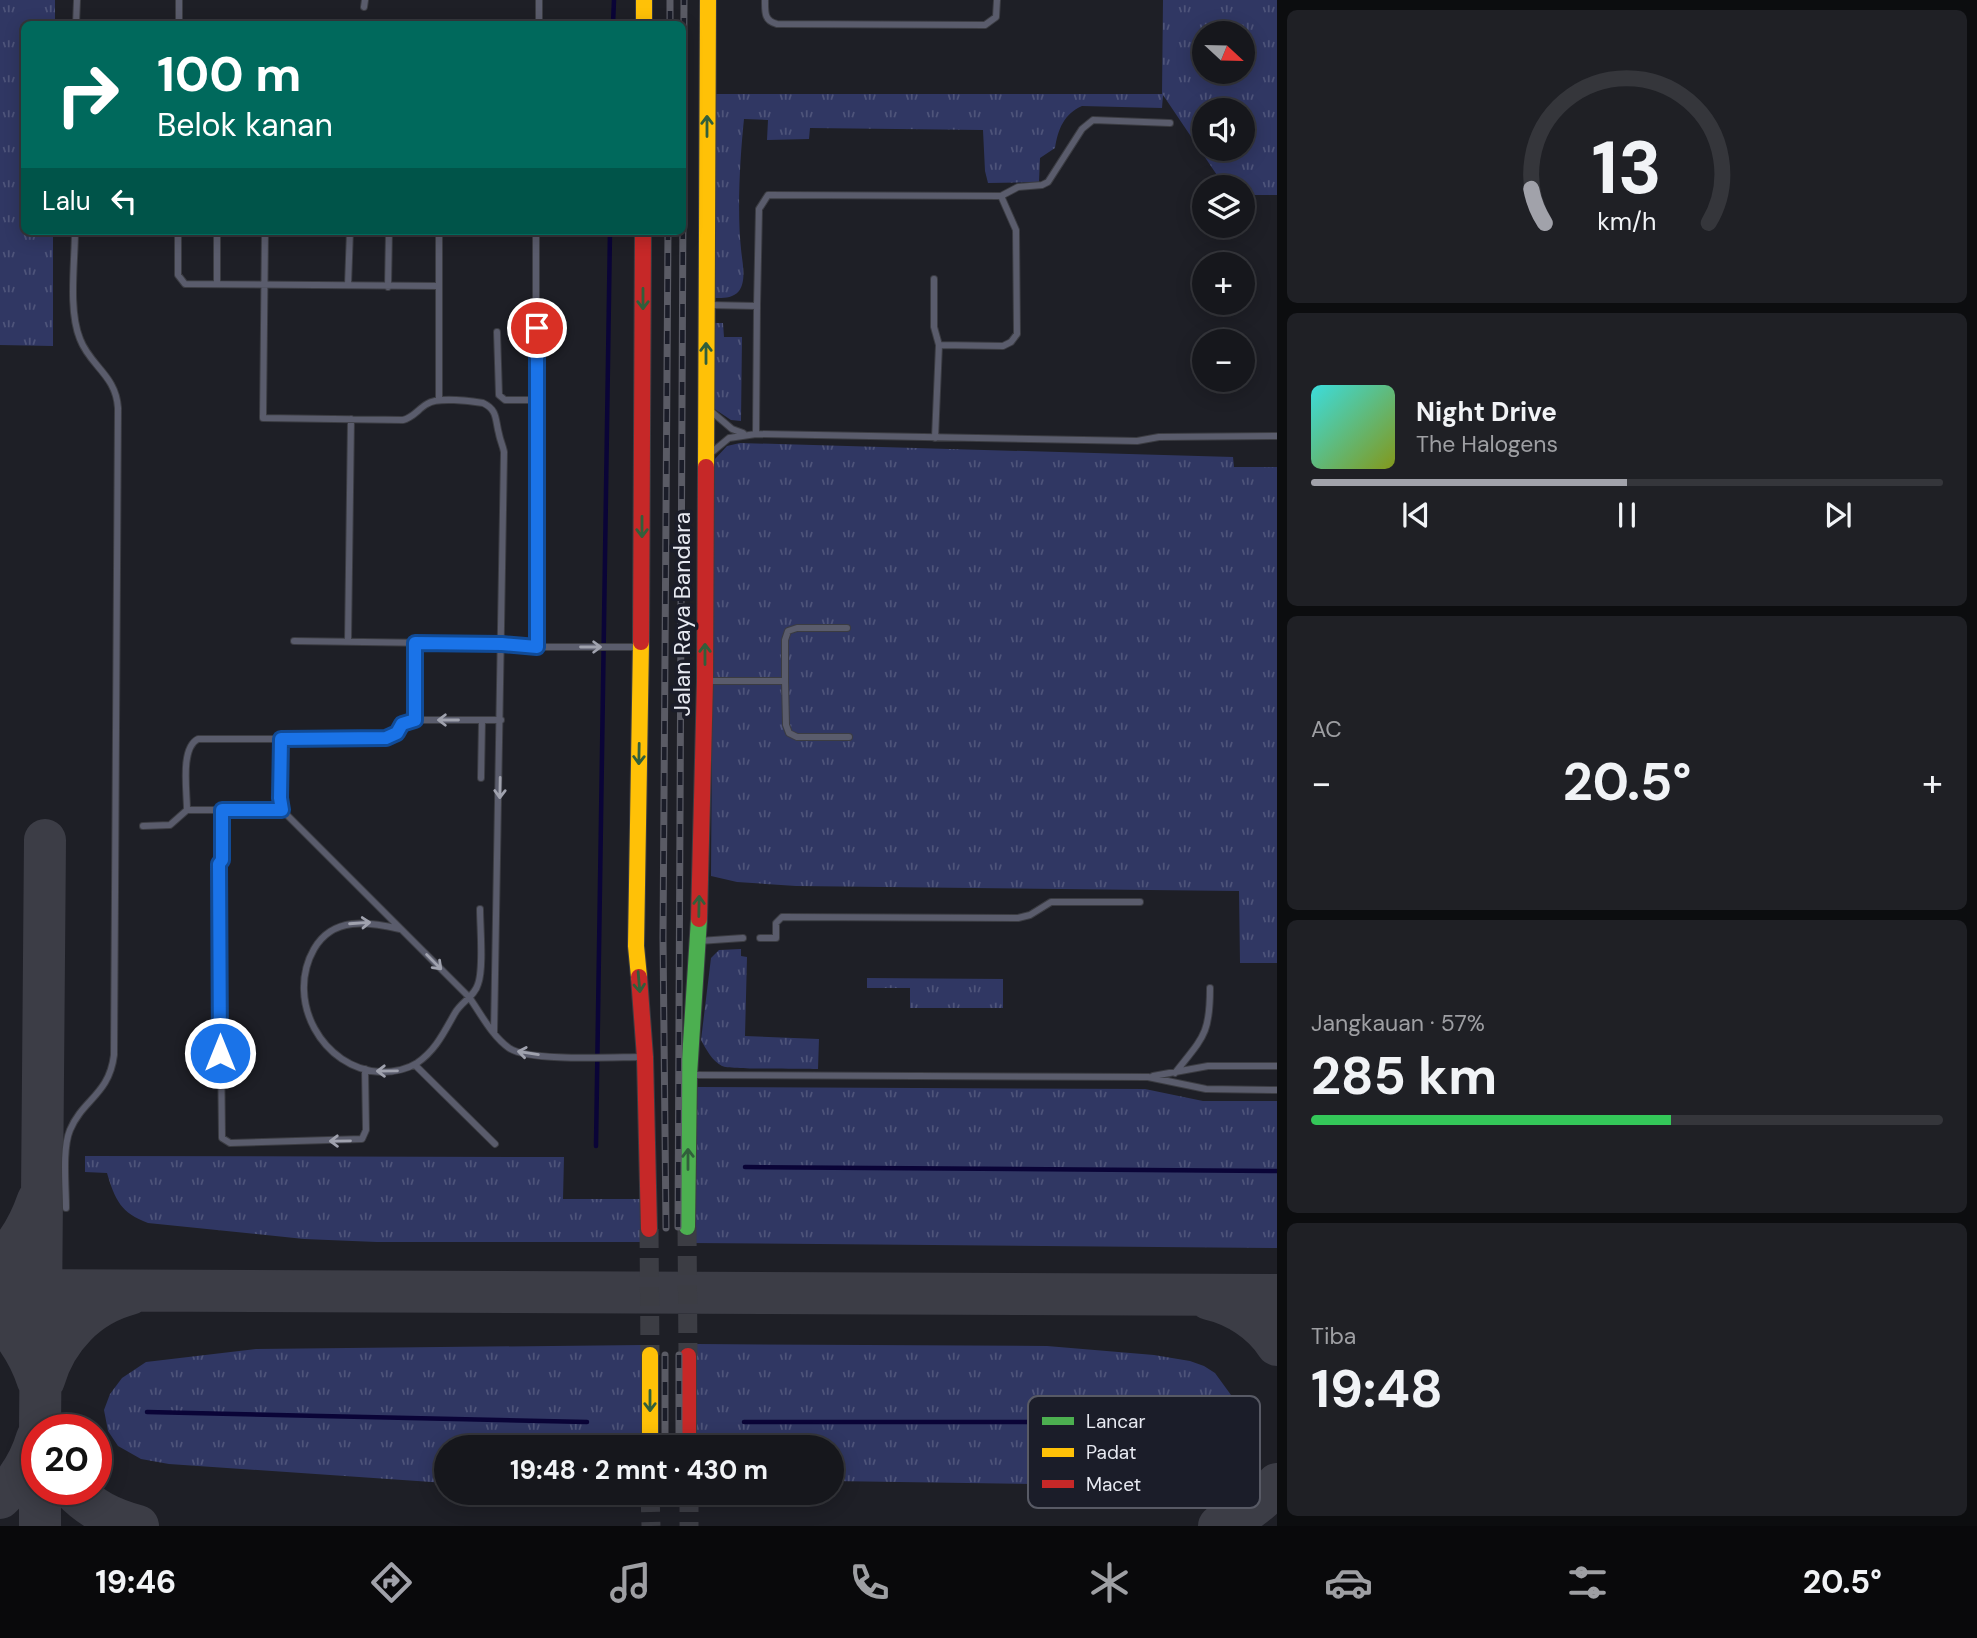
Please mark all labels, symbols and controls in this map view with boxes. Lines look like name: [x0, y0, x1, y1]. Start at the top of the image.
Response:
north arrow: [1192, 21, 1255, 84]
map controls: [1192, 21, 1255, 392]
text: 100 m: [157, 42, 301, 106]
icon: right: [42, 49, 133, 140]
button: sound: [1192, 98, 1255, 161]
text: Belok kanan: [157, 104, 333, 146]
one-way arrow: [701, 115, 714, 138]
text: 13: [1592, 121, 1662, 216]
button: layers: [1192, 175, 1255, 238]
icon: left: [105, 182, 143, 220]
text: Lalu: [42, 184, 91, 218]
text: km/h: [1597, 204, 1657, 237]
button: +: [1192, 252, 1255, 315]
one-way arrow: [636, 287, 650, 310]
pin: [507, 298, 567, 358]
icon: arrive: [518, 309, 556, 347]
button: −: [1192, 329, 1255, 392]
one-way arrow: [699, 342, 712, 365]
text: Night Drive: [1416, 395, 1557, 429]
text: The Halogens: [1416, 429, 1558, 459]
icon: previous: [1397, 496, 1435, 534]
icon: pause: [1608, 496, 1646, 534]
icon: next: [1819, 496, 1857, 534]
street label: Jalan Raya Bandara: [667, 512, 697, 716]
one-way arrow: [635, 515, 649, 538]
one-way arrow: [579, 640, 602, 654]
one-way arrow: [698, 643, 712, 666]
one-way arrow: [437, 713, 460, 727]
text: AC: [1311, 714, 1342, 744]
one-way arrow: [633, 742, 646, 765]
text: 20.5°: [1563, 748, 1691, 816]
text: −: [1311, 758, 1332, 808]
text: +: [1922, 758, 1943, 808]
one-way arrow: [493, 776, 506, 799]
one-way arrow: [693, 895, 706, 918]
one-way arrow: [348, 917, 371, 930]
one-way arrow: [426, 954, 443, 971]
one-way arrow: [633, 970, 646, 992]
text: Jangkauan · 57%: [1311, 1008, 1485, 1038]
position arrow: [183, 1016, 257, 1090]
text: 285 km: [1311, 1042, 1497, 1110]
one-way arrow: [517, 1046, 540, 1059]
one-way arrow: [375, 1064, 398, 1077]
one-way arrow: [329, 1134, 352, 1148]
one-way arrow: [681, 1147, 695, 1170]
text: Tiba: [1311, 1321, 1356, 1351]
text: 19:48: [1311, 1355, 1443, 1423]
one-way arrow: [643, 1390, 657, 1413]
legend: [1028, 1396, 1260, 1508]
text: Lancar: [1086, 1409, 1146, 1434]
speed limit sign: 20: [21, 1414, 112, 1505]
text: Padat: [1086, 1440, 1136, 1465]
text: 19:48 · 2 mnt · 430 m: [510, 1453, 768, 1487]
text: Macet: [1086, 1472, 1141, 1497]
icon: directions: [367, 1558, 416, 1607]
icon: music: [606, 1558, 655, 1607]
icon: phone: [845, 1558, 894, 1607]
icon: climate: [1085, 1558, 1134, 1607]
icon: car: [1324, 1558, 1373, 1607]
icon: filters: [1563, 1558, 1612, 1607]
text: 19:46: [95, 1561, 176, 1603]
text: 20.5°: [1803, 1561, 1882, 1603]

